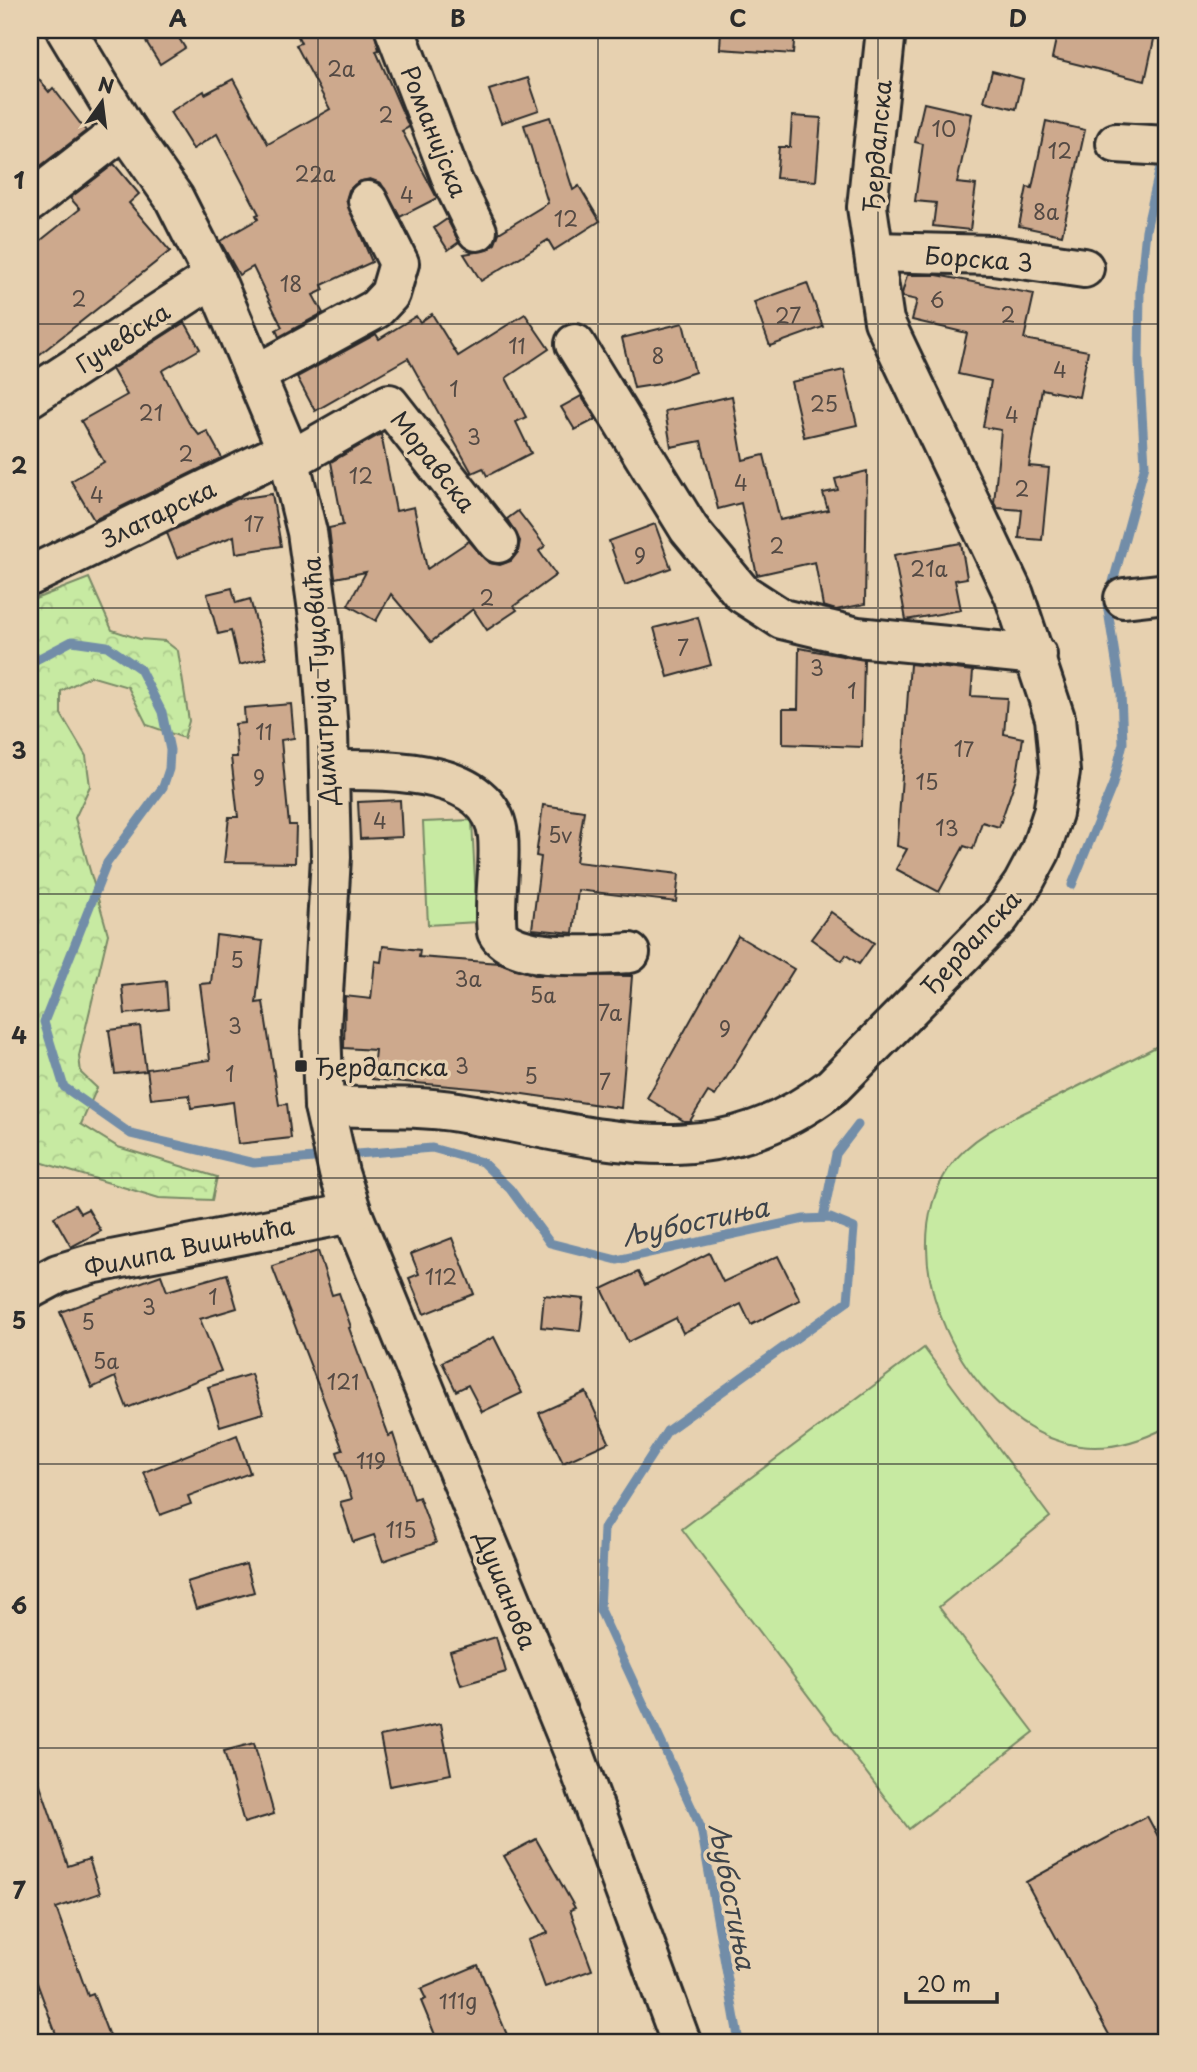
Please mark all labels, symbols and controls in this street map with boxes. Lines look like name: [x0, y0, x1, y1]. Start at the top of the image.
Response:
text: A: [169, 0, 187, 35]
text: B: [450, 0, 466, 35]
text: C: [729, 0, 747, 35]
text: D: [1009, 0, 1027, 35]
house number: 2a: [327, 52, 355, 84]
street label: Романијска: [392, 60, 478, 202]
north arrow: [66, 66, 136, 136]
text: N: [96, 69, 117, 100]
street label: Ђердапска: [852, 78, 900, 214]
house number: 2: [379, 98, 393, 130]
house number: 10: [932, 112, 956, 144]
house number: 12: [1048, 134, 1072, 166]
house number: 22a: [295, 157, 335, 189]
text: 1: [14, 162, 25, 197]
house number: 4: [400, 178, 414, 210]
house number: 8a: [1033, 195, 1059, 227]
house number: 12: [554, 202, 578, 234]
street label: Борска 3: [924, 236, 1034, 280]
house number: 18: [280, 267, 302, 299]
house number: 2: [72, 282, 86, 314]
house number: 6: [930, 283, 944, 315]
street label: Гучевска: [68, 293, 176, 381]
house number: 2: [1001, 298, 1015, 330]
house number: 27: [775, 299, 801, 331]
house number: 11: [508, 329, 526, 361]
house number: 8: [651, 339, 665, 371]
house number: 4: [1053, 353, 1067, 385]
house number: 1: [449, 372, 459, 404]
house number: 25: [810, 387, 838, 419]
house number: 21: [139, 396, 163, 428]
house number: 4: [1005, 398, 1019, 430]
street label: Моравска: [383, 402, 485, 520]
house number: 3: [467, 420, 481, 452]
house number: 2: [179, 437, 193, 469]
text: 2: [11, 447, 27, 482]
house number: 12: [349, 459, 373, 491]
house number: 4: [734, 466, 748, 498]
street label: Златарска: [94, 470, 221, 557]
house number: 2: [1015, 472, 1029, 504]
house number: 4: [90, 478, 104, 510]
house number: 17: [244, 507, 264, 539]
house number: 2: [770, 529, 784, 561]
house number: 9: [634, 539, 646, 571]
house number: 21a: [910, 552, 948, 584]
street label: Димитрија Туцовића: [292, 556, 346, 807]
house number: 2: [480, 581, 494, 613]
house number: 7: [677, 631, 689, 663]
house number: 3: [810, 651, 824, 683]
house number: 1: [847, 674, 857, 706]
house number: 11: [255, 715, 273, 747]
text: 3: [11, 732, 27, 767]
house number: 17: [954, 732, 974, 764]
house number: 9: [253, 761, 265, 793]
house number: 15: [916, 765, 938, 797]
house number: 4: [373, 804, 387, 836]
house number: 13: [935, 811, 959, 843]
house number: 5v: [548, 818, 572, 850]
street label: Ђердапска: [912, 881, 1028, 1003]
house number: 5: [230, 943, 244, 975]
house number: 3a: [455, 962, 481, 994]
house number: 5a: [530, 978, 556, 1010]
house number: 7a: [598, 996, 622, 1028]
house number: 3: [228, 1009, 242, 1041]
house number: 9: [719, 1012, 731, 1044]
text: 4: [11, 1017, 27, 1052]
place label: Ђердапска: [315, 1048, 448, 1084]
house number: 3: [455, 1049, 469, 1081]
house number: 1: [225, 1057, 235, 1089]
marker: Ђердапска: [293, 1058, 309, 1074]
house number: 5: [524, 1059, 538, 1091]
house number: 7: [599, 1065, 611, 1097]
water label: Љубостиња: [618, 1186, 772, 1256]
street label: Филипа Вишњића: [81, 1206, 297, 1286]
house number: 112: [425, 1260, 457, 1292]
house number: 1: [208, 1280, 218, 1312]
house number: 3: [142, 1290, 156, 1322]
text: 5: [12, 1302, 26, 1337]
house number: 5: [81, 1305, 95, 1337]
house number: 5a: [93, 1344, 119, 1376]
house number: 121: [327, 1365, 359, 1397]
house number: 119: [356, 1444, 386, 1476]
house number: 115: [385, 1513, 417, 1545]
street label: Душанова: [467, 1525, 547, 1655]
text: 6: [11, 1587, 27, 1622]
water label: Љубостиња: [700, 1819, 766, 1973]
text: 7: [12, 1872, 26, 1907]
scale bar: [906, 1960, 998, 2004]
text: 20 m: [917, 1967, 971, 1999]
house number: 111g: [439, 1984, 477, 2016]

